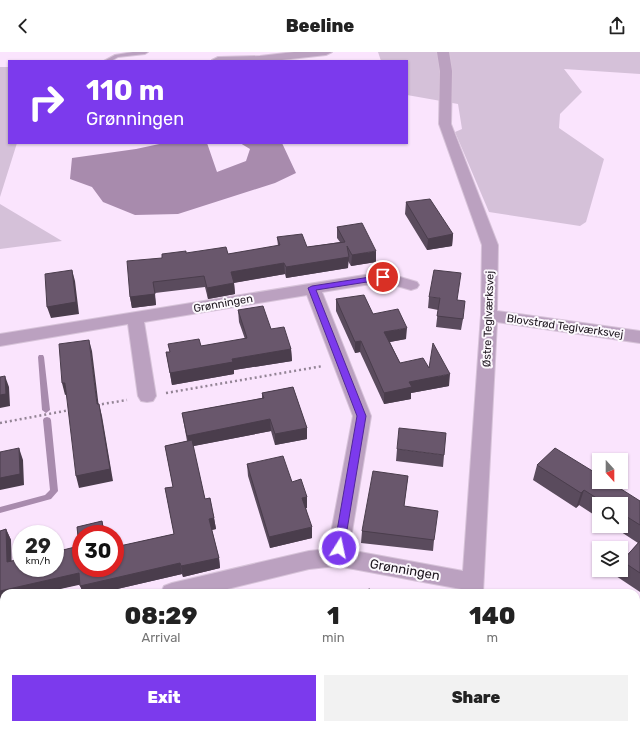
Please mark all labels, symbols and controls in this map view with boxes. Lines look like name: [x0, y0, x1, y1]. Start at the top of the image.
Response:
icon: back: [12, 15, 34, 37]
text: Beeline: [286, 15, 354, 37]
icon: share: [606, 15, 628, 37]
text: 110 m: [86, 74, 164, 107]
icon: right: [20, 76, 72, 128]
text: Grønningen: [86, 108, 184, 130]
pin: [366, 260, 400, 294]
icon: arrive: [372, 266, 394, 288]
street label: Østre Teglværksvej: [480, 270, 497, 367]
street label: Grønningen: [192, 292, 254, 315]
street label: Blovstrød Teglværksvej: [506, 312, 624, 341]
north arrow: [592, 453, 628, 489]
map controls: [592, 453, 628, 577]
button: search: [592, 497, 628, 533]
speed limit sign: 30: [72, 525, 124, 577]
position arrow: [318, 527, 360, 569]
text: 29: [25, 534, 51, 558]
button: layers: [592, 541, 628, 577]
text: km/h: [26, 555, 50, 567]
street label: Grønningen: [369, 556, 441, 584]
text: 08:29: [125, 602, 197, 630]
text: 1: [327, 602, 340, 630]
text: 140: [469, 602, 515, 630]
text: Arrival: [141, 630, 180, 645]
text: min: [322, 630, 345, 645]
text: m: [486, 630, 498, 645]
button: Exit: [12, 675, 316, 721]
button: Share: [324, 675, 628, 721]

